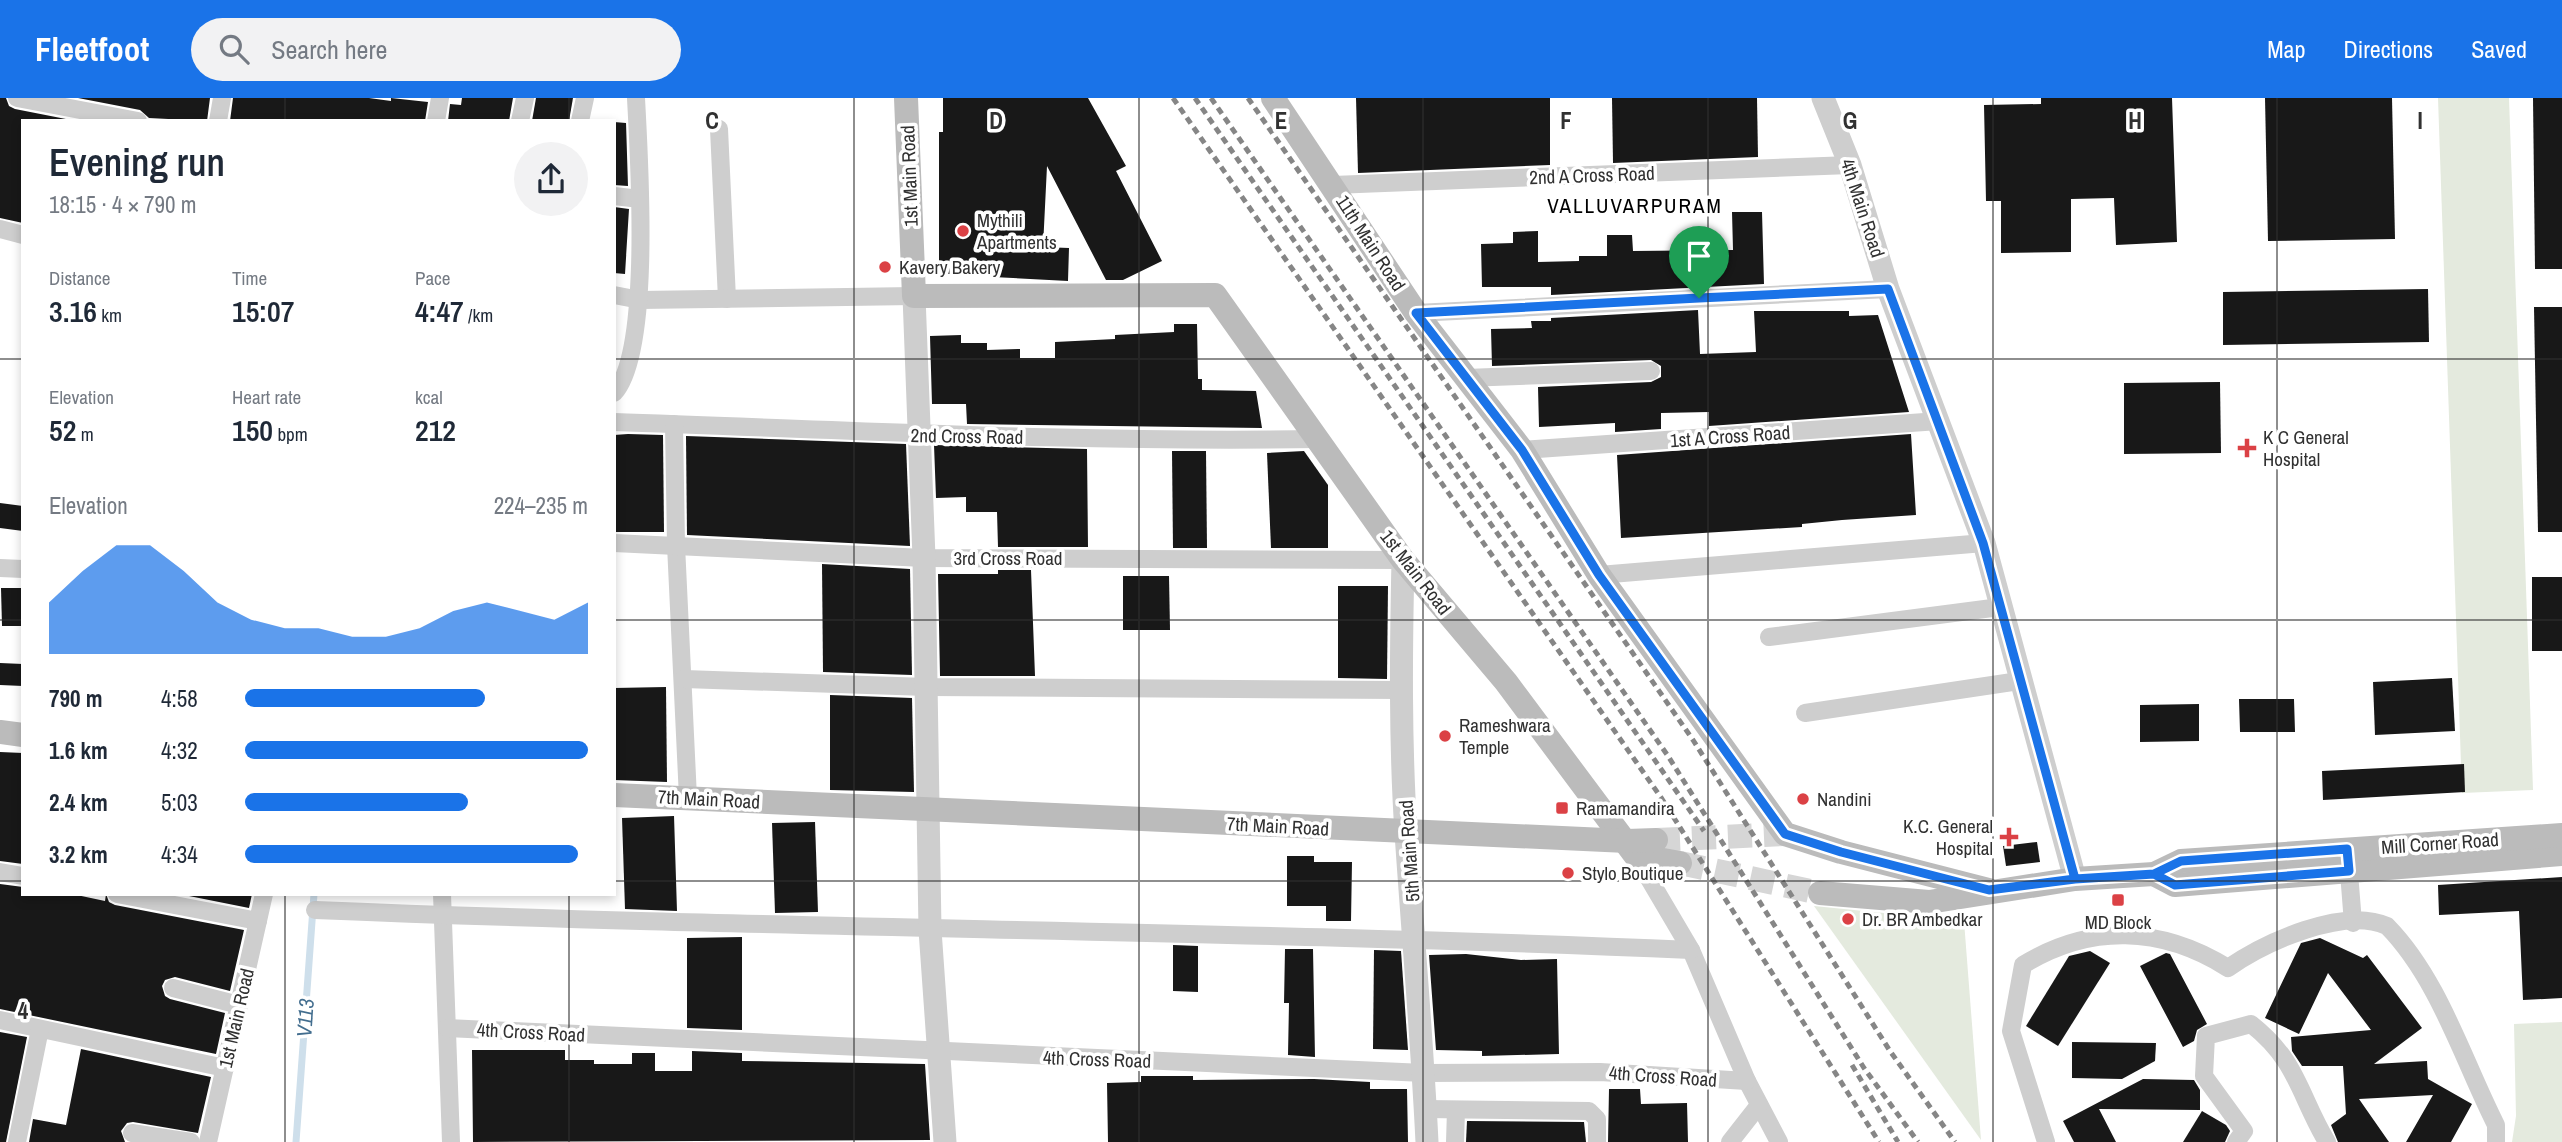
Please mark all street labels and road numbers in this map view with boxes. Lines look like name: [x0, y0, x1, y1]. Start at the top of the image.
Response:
street label: 1st Main Road: [894, 125, 924, 227]
street label: 4th Main Road: [1835, 155, 1891, 261]
street label: 2nd A Cross Road: [1529, 160, 1655, 190]
street label: 11th Main Road: [1330, 190, 1412, 296]
street label: 1st A Cross Road: [1669, 419, 1791, 453]
street label: 2nd Cross Road: [910, 422, 1024, 450]
street label: 1st Main Road: [1375, 524, 1457, 620]
street label: 3rd Cross Road: [953, 545, 1063, 571]
street label: 7th Main Road: [657, 783, 761, 815]
street label: 5th Main Road: [1392, 799, 1426, 903]
street label: 7th Main Road: [1226, 810, 1330, 842]
street label: Mill Corner Road: [2380, 826, 2500, 860]
street label: 1st Main Road: [212, 966, 260, 1070]
street label: 4th Cross Road: [476, 1016, 586, 1048]
street label: 4th Cross Road: [1042, 1044, 1152, 1074]
street label: 4th Cross Road: [1608, 1059, 1718, 1093]

